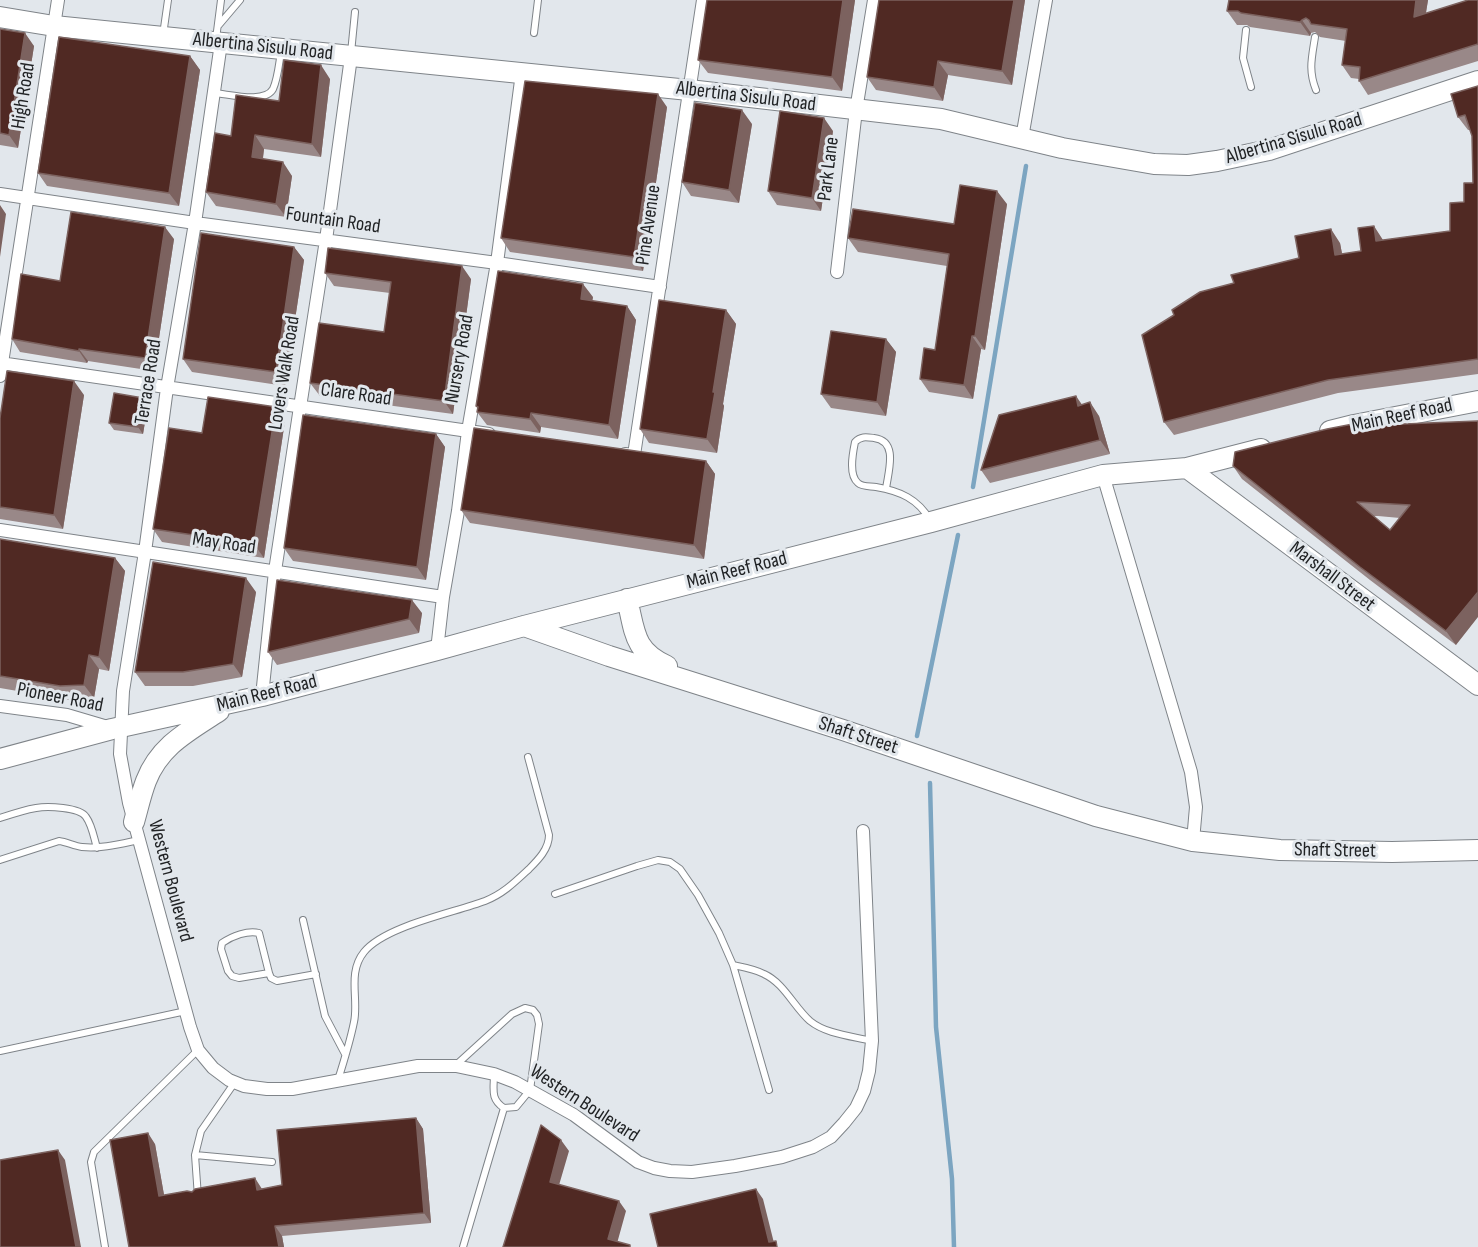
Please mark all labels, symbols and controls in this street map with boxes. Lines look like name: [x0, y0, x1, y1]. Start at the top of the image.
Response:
street label: Albertina Sisulu Road: [192, 28, 334, 66]
street label: High Road: [7, 61, 41, 131]
street label: Albertina Sisulu Road: [675, 77, 817, 117]
street label: Albertina Sisulu Road: [1223, 108, 1365, 170]
street label: Park Lane: [813, 136, 845, 202]
street label: Pine Avenue: [631, 183, 667, 267]
street label: Fountain Road: [284, 202, 382, 240]
street label: Nursery Road: [440, 313, 480, 405]
street label: Lovers Walk Road: [264, 314, 306, 432]
street label: Terrace Road: [130, 338, 168, 426]
street label: Clare Road: [319, 378, 393, 412]
street label: Main Reef Road: [1349, 394, 1455, 438]
street label: May Road: [191, 528, 257, 560]
street label: Marshall Street: [1284, 537, 1380, 617]
street label: Main Reef Road: [684, 547, 790, 595]
street label: Main Reef Road: [214, 670, 320, 718]
street label: Pioneer Road: [15, 678, 105, 718]
street label: Shaft Street: [815, 712, 901, 760]
street label: Western Boulevard: [142, 817, 198, 945]
street label: Shaft Street: [1294, 838, 1376, 864]
street label: Western Boulevard: [525, 1060, 643, 1148]

